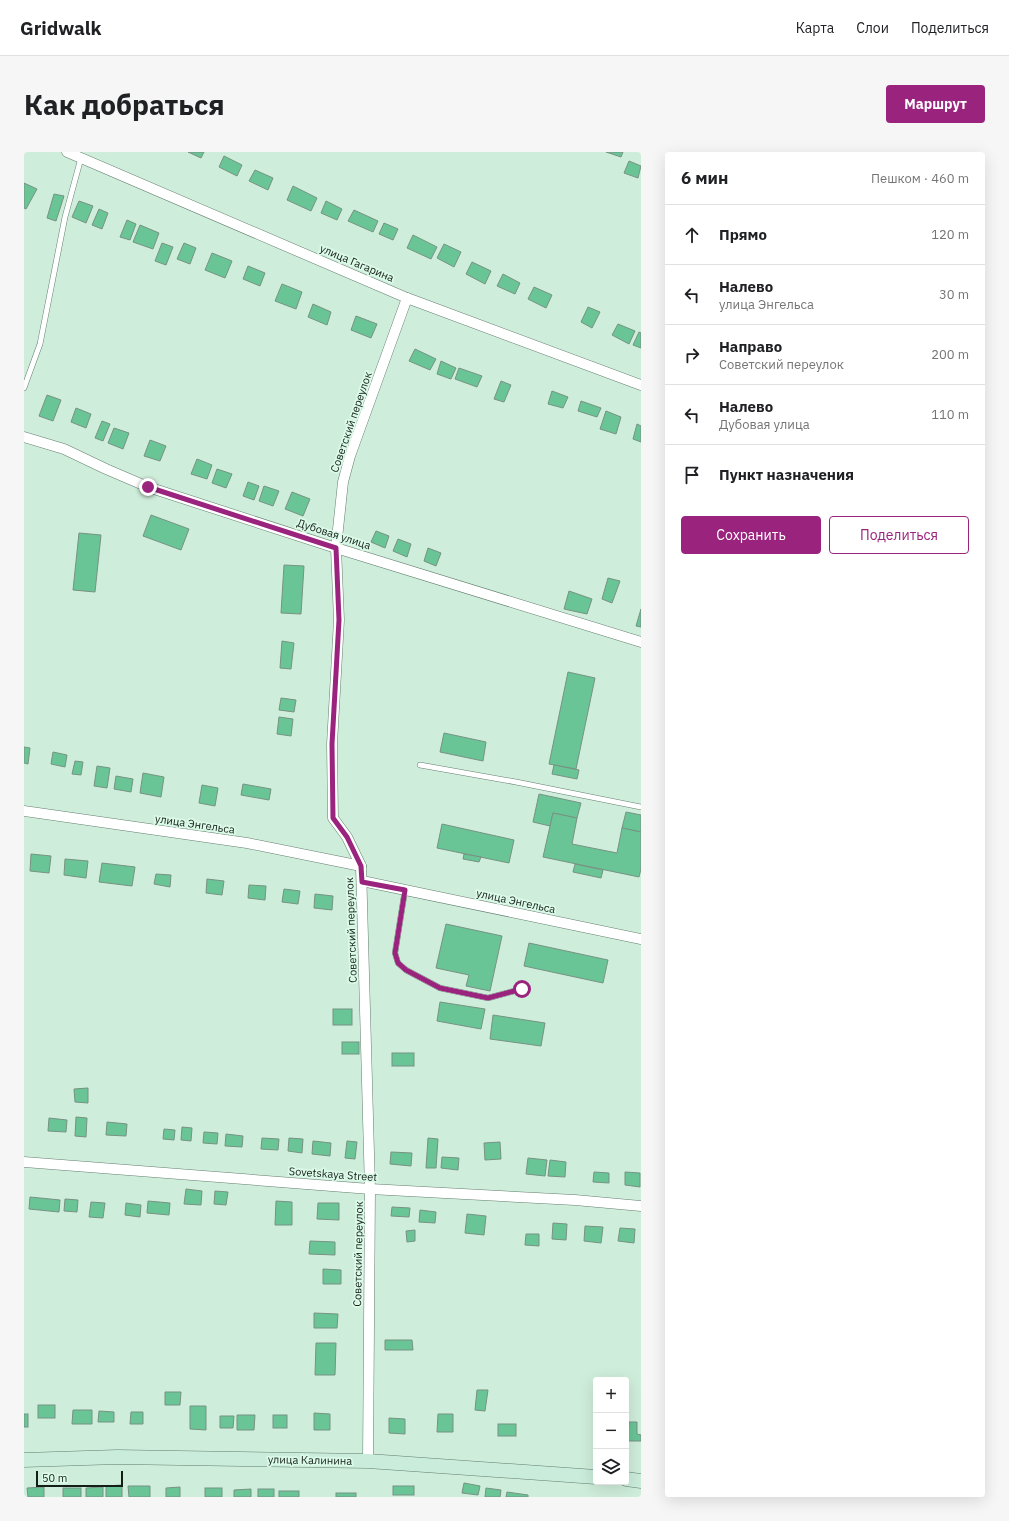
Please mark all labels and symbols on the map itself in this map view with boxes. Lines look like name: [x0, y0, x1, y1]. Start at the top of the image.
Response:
street label: улица Гагарина: [318, 241, 396, 285]
street label: Советский переулок: [327, 370, 375, 474]
route end: [139, 478, 157, 496]
street label: Дубовая улица: [295, 515, 373, 553]
street label: улица Энгельса: [154, 811, 236, 837]
street label: Советский переулок: [342, 877, 360, 983]
street label: улица Энгельса: [475, 886, 557, 916]
route start: [513, 980, 531, 998]
street label: Sovetskaya Street: [288, 1164, 378, 1184]
street label: Советский переулок: [350, 1201, 366, 1307]
street label: улица Калинина: [268, 1452, 352, 1468]
scale bar: [36, 1469, 123, 1488]

